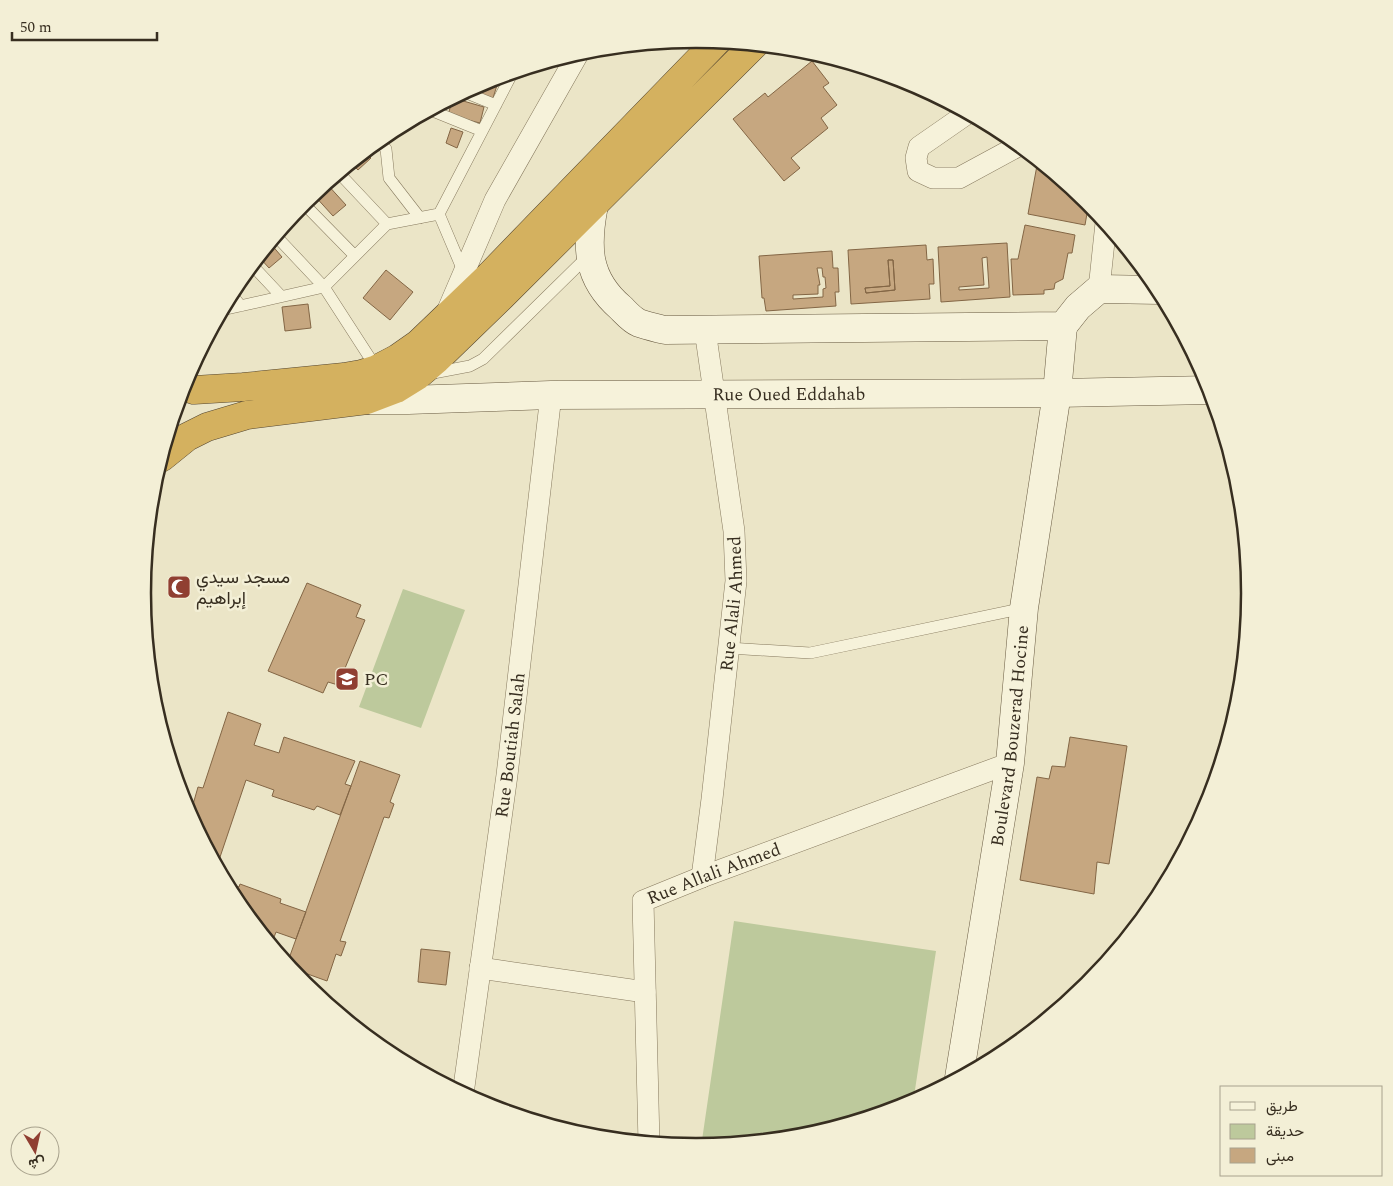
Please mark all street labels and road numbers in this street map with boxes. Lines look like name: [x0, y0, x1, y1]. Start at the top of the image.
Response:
street label: Rue Oued Eddahab: [712, 380, 865, 408]
street label: Rue Alali Ahmed: [713, 535, 749, 673]
street label: Boulevard Bouzerad Hocine: [983, 624, 1036, 849]
street label: Rue Boutiah Salah: [488, 671, 532, 819]
street label: Rue Allali Ahmed: [643, 836, 784, 912]

